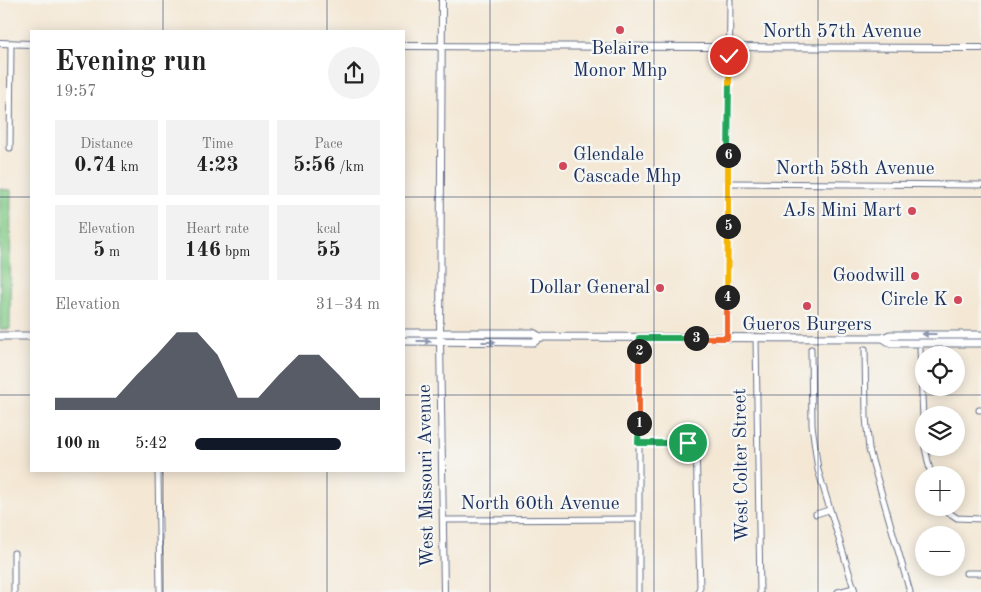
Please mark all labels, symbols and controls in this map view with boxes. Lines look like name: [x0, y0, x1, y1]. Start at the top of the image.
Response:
street label: North 57th Avenue: [763, 23, 921, 42]
marker: Belaire Monor Mhp: [614, 24, 626, 36]
pin: [708, 35, 750, 77]
place label: Belaire Monor Mhp: [573, 40, 667, 81]
icon: check: [715, 42, 743, 70]
button: share: [328, 47, 380, 99]
text: Evening run: [55, 49, 207, 77]
text: 19:57: [55, 84, 97, 100]
text: Distance: [80, 137, 133, 151]
text: Time: [202, 137, 233, 151]
text: Pace: [314, 137, 343, 151]
pin: 6: [716, 142, 740, 168]
place label: Glendale Cascade Mhp: [573, 146, 681, 187]
text: 6: [724, 148, 733, 162]
text: 0.74: [74, 155, 117, 176]
text: 4:23: [196, 155, 239, 176]
text: 5:56: [293, 155, 335, 176]
text: km: [117, 160, 139, 174]
text: /km: [335, 160, 364, 174]
marker: Glendale Cascade Mhp: [557, 160, 569, 172]
street label: North 58th Avenue: [776, 160, 934, 179]
place label: AJs Mini Mart: [782, 202, 902, 221]
marker: AJs Mini Mart: [906, 205, 918, 217]
pin: 5: [716, 214, 740, 238]
text: 5: [724, 219, 733, 233]
text: Elevation: [78, 222, 135, 236]
text: Heart rate: [186, 222, 249, 236]
text: kcal: [316, 222, 341, 236]
text: 5: [93, 240, 105, 261]
text: 146: [184, 240, 221, 261]
text: 55: [316, 240, 341, 261]
text: m: [105, 245, 120, 259]
text: bpm: [221, 245, 251, 259]
place label: Goodwill: [832, 267, 905, 286]
marker: Goodwill: [909, 270, 921, 282]
place label: Dollar General: [529, 279, 650, 298]
marker: Dollar General: [654, 282, 666, 294]
pin: 4: [714, 284, 740, 310]
text: 4: [723, 290, 732, 304]
place label: Circle K: [881, 291, 948, 310]
marker: Circle K: [952, 294, 964, 306]
text: Elevation: [55, 297, 120, 313]
text: 31–34 m: [316, 297, 380, 313]
marker: Gueros Burgers: [801, 300, 813, 312]
place label: Gueros Burgers: [742, 316, 872, 335]
pin: 3: [684, 326, 708, 350]
one-way arrow: [921, 330, 937, 338]
text: 3: [692, 331, 701, 345]
one-way arrow: [416, 337, 432, 345]
one-way arrow: [481, 338, 497, 346]
pin: 2: [626, 338, 652, 364]
text: 2: [635, 344, 644, 358]
map controls: [915, 346, 965, 576]
button: locate: [915, 346, 965, 396]
street label: West Missouri Avenue: [416, 384, 438, 568]
street label: West Colter Street: [731, 388, 753, 542]
button: layers: [915, 406, 965, 456]
pin: 1: [626, 410, 652, 436]
text: 1: [635, 416, 644, 430]
pin: [667, 422, 709, 464]
icon: arrive: [674, 429, 702, 457]
text: 100 m: [55, 436, 100, 452]
text: 5:42: [135, 436, 167, 452]
button: +: [915, 466, 965, 516]
street label: North 60th Avenue: [461, 495, 619, 514]
button: −: [915, 526, 965, 576]

